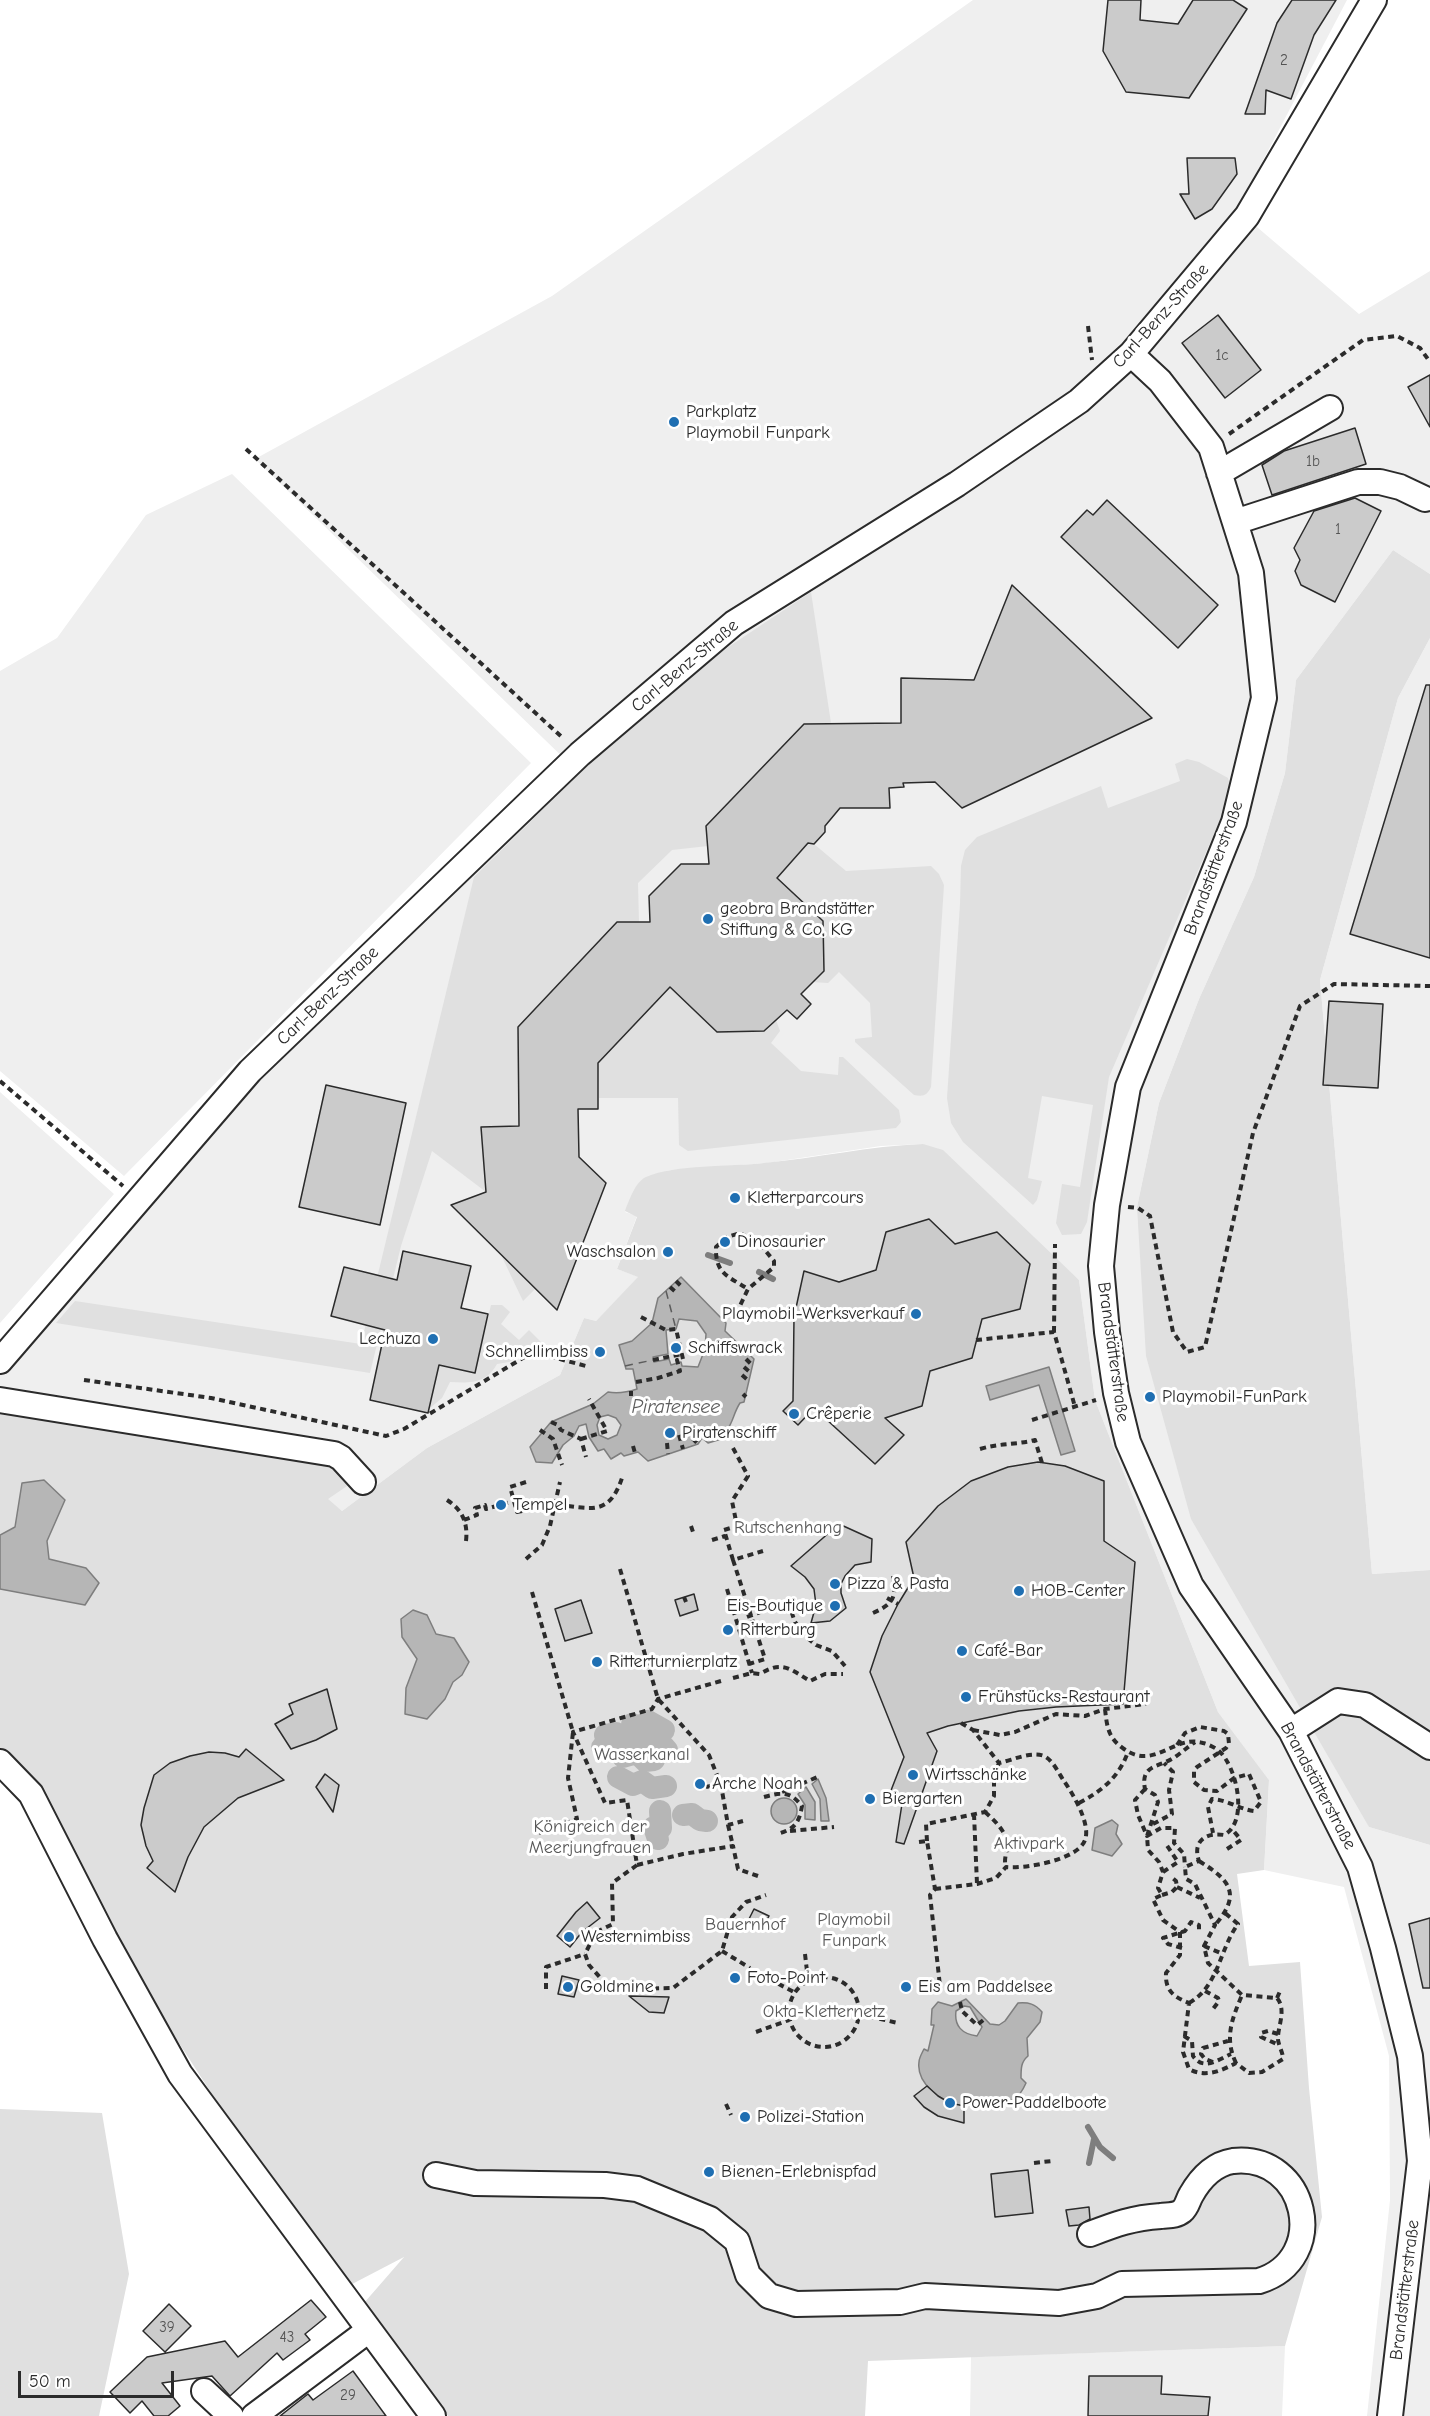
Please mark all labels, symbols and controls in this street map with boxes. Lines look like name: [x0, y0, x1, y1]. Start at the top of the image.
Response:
house number: 2: [1280, 52, 1288, 70]
street label: Carl-Benz-Straße: [1108, 259, 1214, 373]
house number: 1c: [1215, 347, 1229, 365]
place label: Parkplatz Playmobil Funpark: [686, 401, 830, 444]
marker: Parkplatz Playmobil Funpark: [667, 415, 681, 429]
house number: 1b: [1306, 453, 1320, 471]
house number: 1: [1335, 521, 1341, 539]
street label: Carl-Benz-Straße: [627, 615, 743, 717]
street label: Brandstätterstraße: [1180, 798, 1248, 938]
place label: geobra Brandstätter Stiftung & Co. KG: [720, 898, 874, 940]
marker: geobra Brandstätter Stiftung & Co. KG: [701, 912, 715, 926]
street label: Carl-Benz-Straße: [272, 942, 384, 1050]
place label: Kletterparcours: [747, 1187, 863, 1209]
marker: Kletterparcours: [728, 1191, 742, 1205]
place label: Dinosaurier: [737, 1231, 825, 1253]
marker: Dinosaurier: [718, 1235, 732, 1249]
place label: Waschsalon: [566, 1241, 656, 1263]
marker: Waschsalon: [661, 1245, 675, 1259]
street label: Brandstätterstraße: [1092, 1281, 1134, 1423]
place label: Playmobil-Werksverkauf: [722, 1303, 904, 1325]
marker: Playmobil-Werksverkauf: [909, 1307, 923, 1321]
place label: Lechuza: [359, 1328, 421, 1350]
marker: Lechuza: [426, 1332, 440, 1346]
place label: Schiffswrack: [688, 1337, 782, 1359]
place label: Schnellimbiss: [485, 1341, 588, 1363]
marker: Schiffswrack: [669, 1341, 683, 1355]
marker: Schnellimbiss: [593, 1345, 607, 1359]
place label: Playmobil-FunPark: [1162, 1386, 1307, 1408]
marker: Playmobil-FunPark: [1143, 1390, 1157, 1404]
water label: Piratensee: [632, 1395, 720, 1419]
place label: Crêperie: [806, 1403, 872, 1425]
marker: Crêperie: [787, 1407, 801, 1421]
place label: Piratenschiff: [682, 1422, 776, 1444]
marker: Piratenschiff: [663, 1426, 677, 1440]
place label: Tempel: [513, 1494, 567, 1516]
marker: Tempel: [494, 1498, 508, 1512]
park label: Rutschenhang: [734, 1517, 842, 1539]
place label: Pizza & Pasta: [847, 1573, 949, 1595]
marker: Pizza & Pasta: [828, 1577, 842, 1591]
place label: HOB-Center: [1031, 1580, 1125, 1602]
marker: HOB-Center: [1012, 1584, 1026, 1598]
place label: Eis-Boutique: [727, 1595, 823, 1617]
marker: Eis-Boutique: [828, 1599, 842, 1613]
place label: Ritterburg: [740, 1619, 816, 1641]
marker: Ritterburg: [721, 1623, 735, 1637]
place label: Café-Bar: [974, 1640, 1043, 1662]
marker: Café-Bar: [955, 1644, 969, 1658]
place label: Ritterturnierplatz: [609, 1651, 737, 1673]
marker: Ritterturnierplatz: [590, 1655, 604, 1669]
place label: Frühstücks-Restaurant: [978, 1686, 1150, 1708]
marker: Frühstücks-Restaurant: [959, 1690, 973, 1704]
street label: Brandstätterstraße: [1275, 1719, 1361, 1853]
park label: Wasserkanal: [594, 1744, 690, 1766]
place label: Wirtsschänke: [925, 1764, 1027, 1786]
marker: Wirtsschänke: [906, 1768, 920, 1782]
place label: Arche Noah: [712, 1773, 803, 1795]
marker: Arche Noah: [693, 1777, 707, 1791]
place label: Biergarten: [882, 1788, 962, 1810]
marker: Biergarten: [863, 1792, 877, 1806]
park label: Königreich der Meerjungfrauen: [529, 1816, 651, 1858]
park label: Aktivpark: [994, 1833, 1064, 1855]
park label: Playmobil Funpark: [817, 1909, 891, 1952]
park label: Bauernhof: [705, 1914, 785, 1936]
place label: Westernimbiss: [581, 1926, 690, 1948]
marker: Westernimbiss: [562, 1930, 576, 1944]
place label: Foto-Point: [747, 1967, 825, 1989]
marker: Foto-Point: [728, 1971, 742, 1985]
place label: Goldmine: [580, 1976, 654, 1998]
place label: Eis am Paddelsee: [918, 1976, 1053, 1998]
marker: Goldmine: [561, 1980, 575, 1994]
marker: Eis am Paddelsee: [899, 1980, 913, 1994]
park label: Okta-Kletternetz: [763, 2001, 885, 2023]
place label: Power-Paddelboote: [962, 2092, 1107, 2114]
marker: Power-Paddelboote: [943, 2096, 957, 2110]
place label: Polizei-Station: [757, 2106, 864, 2128]
marker: Polizei-Station: [738, 2110, 752, 2124]
place label: Bienen-Erlebnispfad: [721, 2161, 877, 2183]
marker: Bienen-Erlebnispfad: [702, 2165, 716, 2179]
street label: Brandstätterstraße: [1386, 2219, 1424, 2361]
house number: 39: [159, 2319, 175, 2337]
house number: 43: [280, 2329, 294, 2347]
scale bar: [21, 2359, 177, 2397]
text: 50 m: [29, 2371, 71, 2392]
house number: 29: [340, 2387, 356, 2405]

